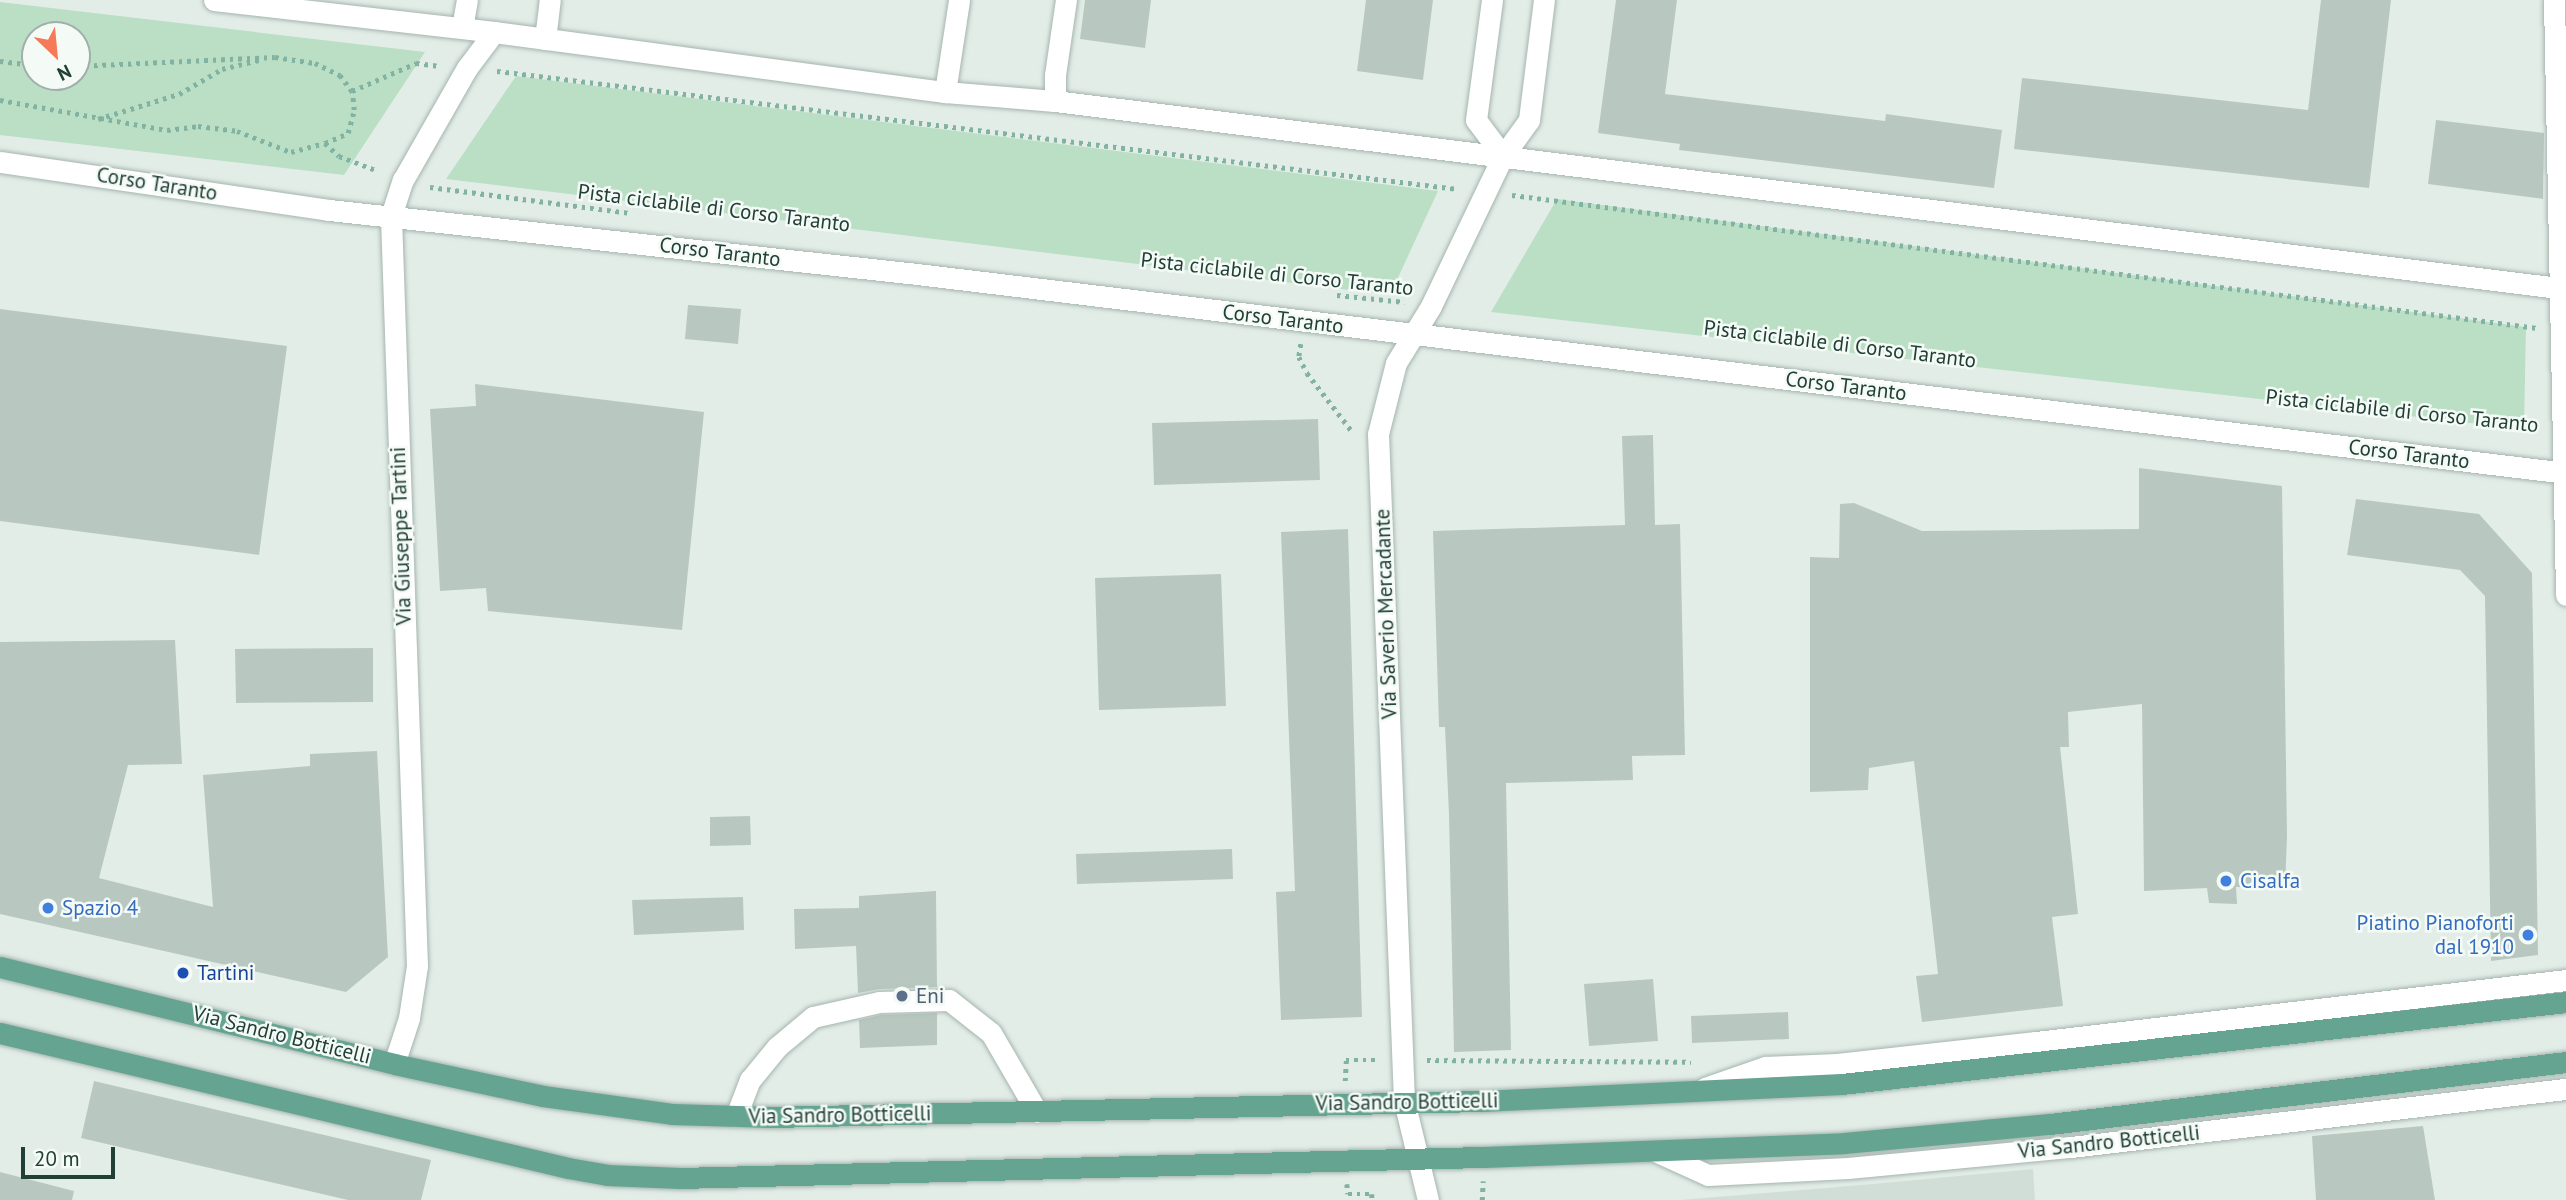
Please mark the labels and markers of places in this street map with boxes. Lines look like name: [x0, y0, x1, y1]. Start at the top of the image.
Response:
place label: Cisalfa: [2240, 868, 2300, 894]
marker: Cisalfa: [2218, 873, 2234, 889]
place label: Spazio 4: [62, 895, 138, 921]
marker: Spazio 4: [40, 900, 56, 916]
place label: Piatino Pianoforti dal 1910: [2357, 910, 2514, 960]
marker: Piatino Pianoforti dal 1910: [2520, 927, 2536, 943]
place label: Tartini: [197, 960, 254, 986]
marker: Tartini: [175, 965, 191, 981]
place label: Eni: [916, 983, 944, 1009]
marker: Eni: [894, 988, 910, 1004]

